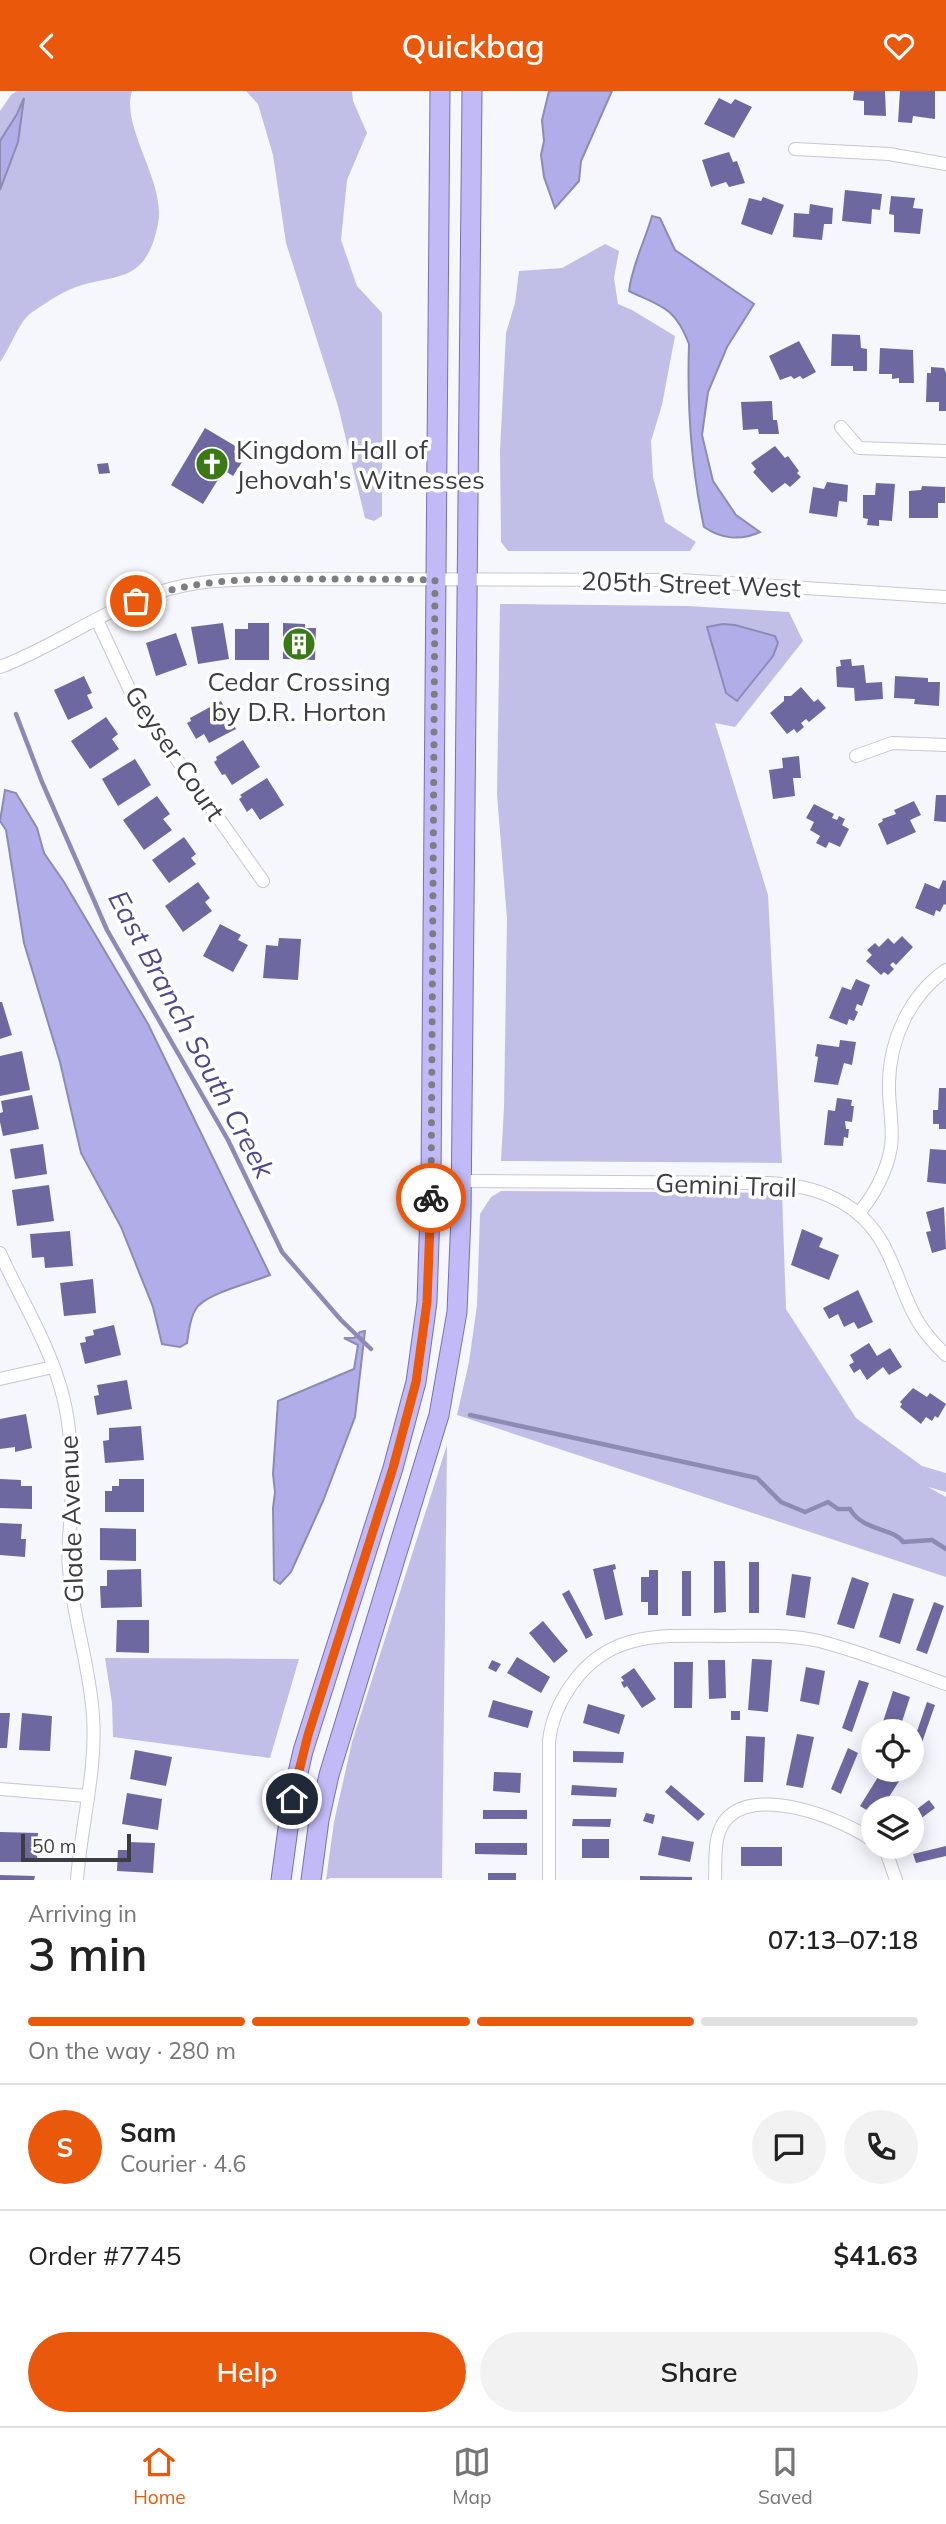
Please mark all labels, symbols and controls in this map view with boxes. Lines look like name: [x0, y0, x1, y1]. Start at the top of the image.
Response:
text: Quickbag: [401, 26, 545, 66]
icon: back: [28, 27, 66, 65]
icon: heart: [880, 27, 918, 65]
place label: Kingdom Hall of Jehovah's Witnesses: [236, 433, 485, 496]
church icon: Kingdom Hall of Jehovah's Witnesses: [193, 445, 231, 483]
street label: 205th Street West: [580, 564, 802, 604]
pin: [106, 571, 166, 631]
icon: bag: [117, 582, 155, 620]
building icon: Cedar Crossing by D.R. Horton: [280, 625, 318, 663]
place label: Cedar Crossing by D.R. Horton: [207, 665, 391, 728]
street label: Geyser Court: [118, 679, 232, 827]
water label: East Branch South Creek: [101, 884, 284, 1185]
courier: [396, 1163, 466, 1233]
street label: Gemini Trail: [655, 1166, 797, 1204]
icon: bike: [412, 1179, 450, 1217]
street label: Glade Avenue: [52, 1435, 90, 1603]
map controls: [861, 1719, 924, 1859]
button: locate: [861, 1719, 924, 1782]
pin: [262, 1769, 322, 1829]
icon: home: [273, 1780, 311, 1818]
button: layers: [861, 1796, 924, 1859]
scale bar: [21, 1831, 131, 1863]
text: 50 m: [32, 1834, 76, 1858]
text: Arriving in: [28, 1899, 137, 1928]
text: 07:13–07:18: [768, 1923, 918, 1956]
text: 3 min: [28, 1925, 147, 1983]
text: On the way · 280 m: [28, 2036, 236, 2065]
button: chat: [752, 2110, 826, 2184]
button: phone: [844, 2110, 918, 2184]
text: Sam: [120, 2116, 176, 2149]
text: S: [57, 2131, 73, 2164]
text: Courier · 4.6: [120, 2149, 246, 2178]
text: Order #7745: [28, 2239, 181, 2272]
text: $41.63: [834, 2239, 918, 2272]
button: Help: [28, 2332, 466, 2412]
button: Share: [480, 2332, 918, 2412]
tab: Home: [133, 2443, 186, 2509]
tab: Map: [452, 2443, 491, 2509]
tab: Saved: [758, 2443, 813, 2509]

